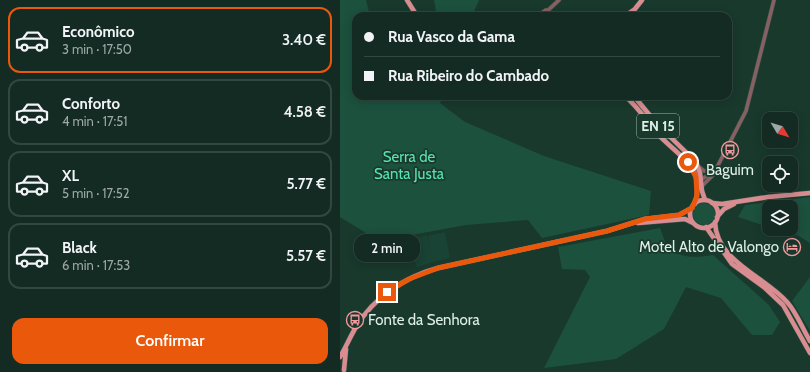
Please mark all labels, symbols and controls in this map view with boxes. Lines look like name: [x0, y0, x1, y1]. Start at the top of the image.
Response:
icon: car: [14, 22, 50, 58]
text: Econômico: [62, 23, 134, 41]
text: Rua Vasco da Gama: [388, 28, 515, 46]
text: 3.40 €: [282, 31, 326, 49]
text: 3 min · 17:50: [62, 41, 132, 57]
text: Rua Ribeiro do Cambado: [388, 67, 549, 85]
icon: car: [14, 94, 50, 130]
text: Conforto: [62, 95, 120, 113]
text: 4.58 €: [284, 103, 326, 121]
north arrow: [762, 112, 798, 148]
map controls: [762, 112, 798, 236]
text: 4 min · 17:51: [62, 113, 128, 129]
road number: EN 15: [637, 114, 679, 138]
bus stop icon: Baguim: [720, 140, 740, 160]
park label: Serra de Santa Justa: [374, 148, 445, 183]
route start: [679, 153, 697, 171]
button: locate: [762, 156, 798, 192]
place label: Baguim: [706, 161, 754, 179]
icon: car: [14, 166, 50, 202]
text: XL: [62, 167, 79, 185]
text: 5.77 €: [286, 175, 326, 193]
text: 5 min · 17:52: [62, 185, 130, 201]
button: layers: [762, 200, 798, 236]
callout: 2 min: [354, 234, 420, 262]
hotel icon: Motel Alto de Valongo: [782, 237, 802, 257]
icon: car: [14, 238, 50, 274]
place label: Motel Alto de Valongo: [639, 238, 779, 256]
text: Black: [62, 239, 97, 257]
text: 2 min: [371, 240, 403, 256]
text: 5.57 €: [286, 247, 326, 265]
text: 6 min · 17:53: [62, 257, 130, 273]
route end: [378, 283, 396, 301]
bus stop icon: Fonte da Senhora: [345, 310, 365, 330]
place label: Fonte da Senhora: [368, 311, 480, 329]
button: Confirmar: [12, 318, 328, 364]

